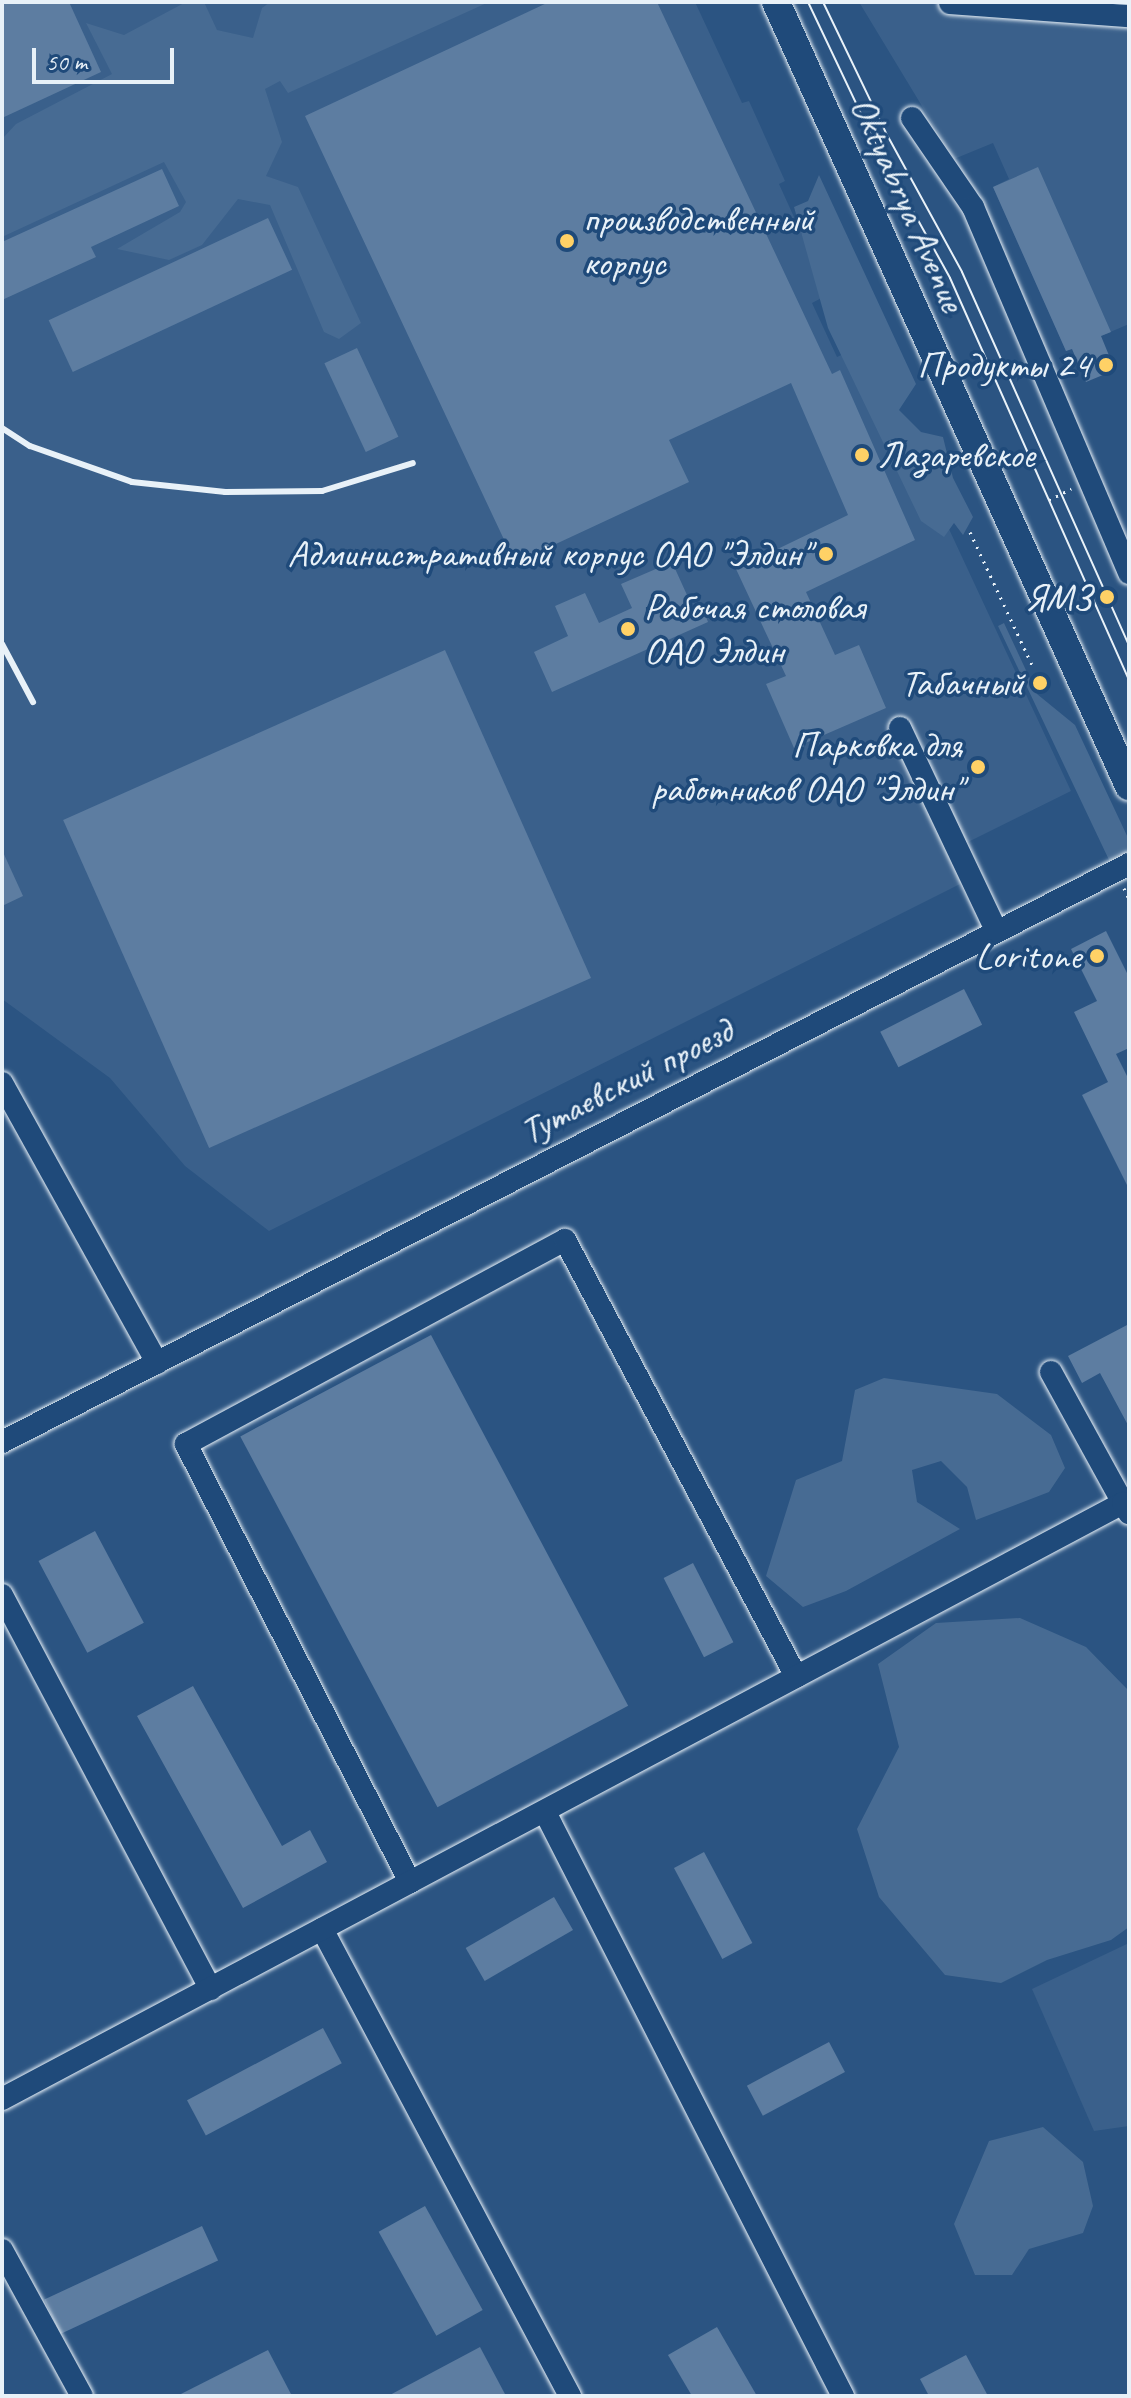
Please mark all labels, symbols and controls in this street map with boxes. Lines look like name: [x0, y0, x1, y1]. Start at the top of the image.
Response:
scale bar: [36, 32, 178, 82]
text: 50 m: [46, 47, 87, 77]
street label: Oktyabrya Avenue: [840, 90, 976, 318]
place label: производственный корпус: [583, 196, 814, 286]
marker: производственный корпус: [558, 232, 576, 250]
place label: Продукты 24: [918, 342, 1090, 388]
marker: Продукты 24: [1097, 356, 1115, 374]
place label: Лазаревское: [878, 432, 1035, 478]
marker: Лазаревское: [853, 446, 871, 464]
place label: Административный корпус ОАО "Элдин": [288, 531, 810, 577]
marker: Административный корпус ОАО "Элдин": [817, 545, 835, 563]
place label: ЯМЗ: [1025, 574, 1091, 620]
place label: Рабочая столовая ОАО Элдин: [644, 584, 870, 674]
marker: ЯМЗ: [1098, 588, 1116, 606]
marker: Рабочая столовая ОАО Элдин: [619, 620, 637, 638]
place label: Табачный: [901, 660, 1024, 706]
marker: Табачный: [1031, 674, 1049, 692]
place label: Парковка для работников ОАО "Элдин": [651, 722, 962, 812]
marker: Парковка для работников ОАО "Элдин": [969, 758, 987, 776]
place label: Loritone: [975, 933, 1081, 979]
marker: Loritone: [1088, 947, 1106, 965]
street label: Тутаевский проезд: [512, 1008, 740, 1154]

